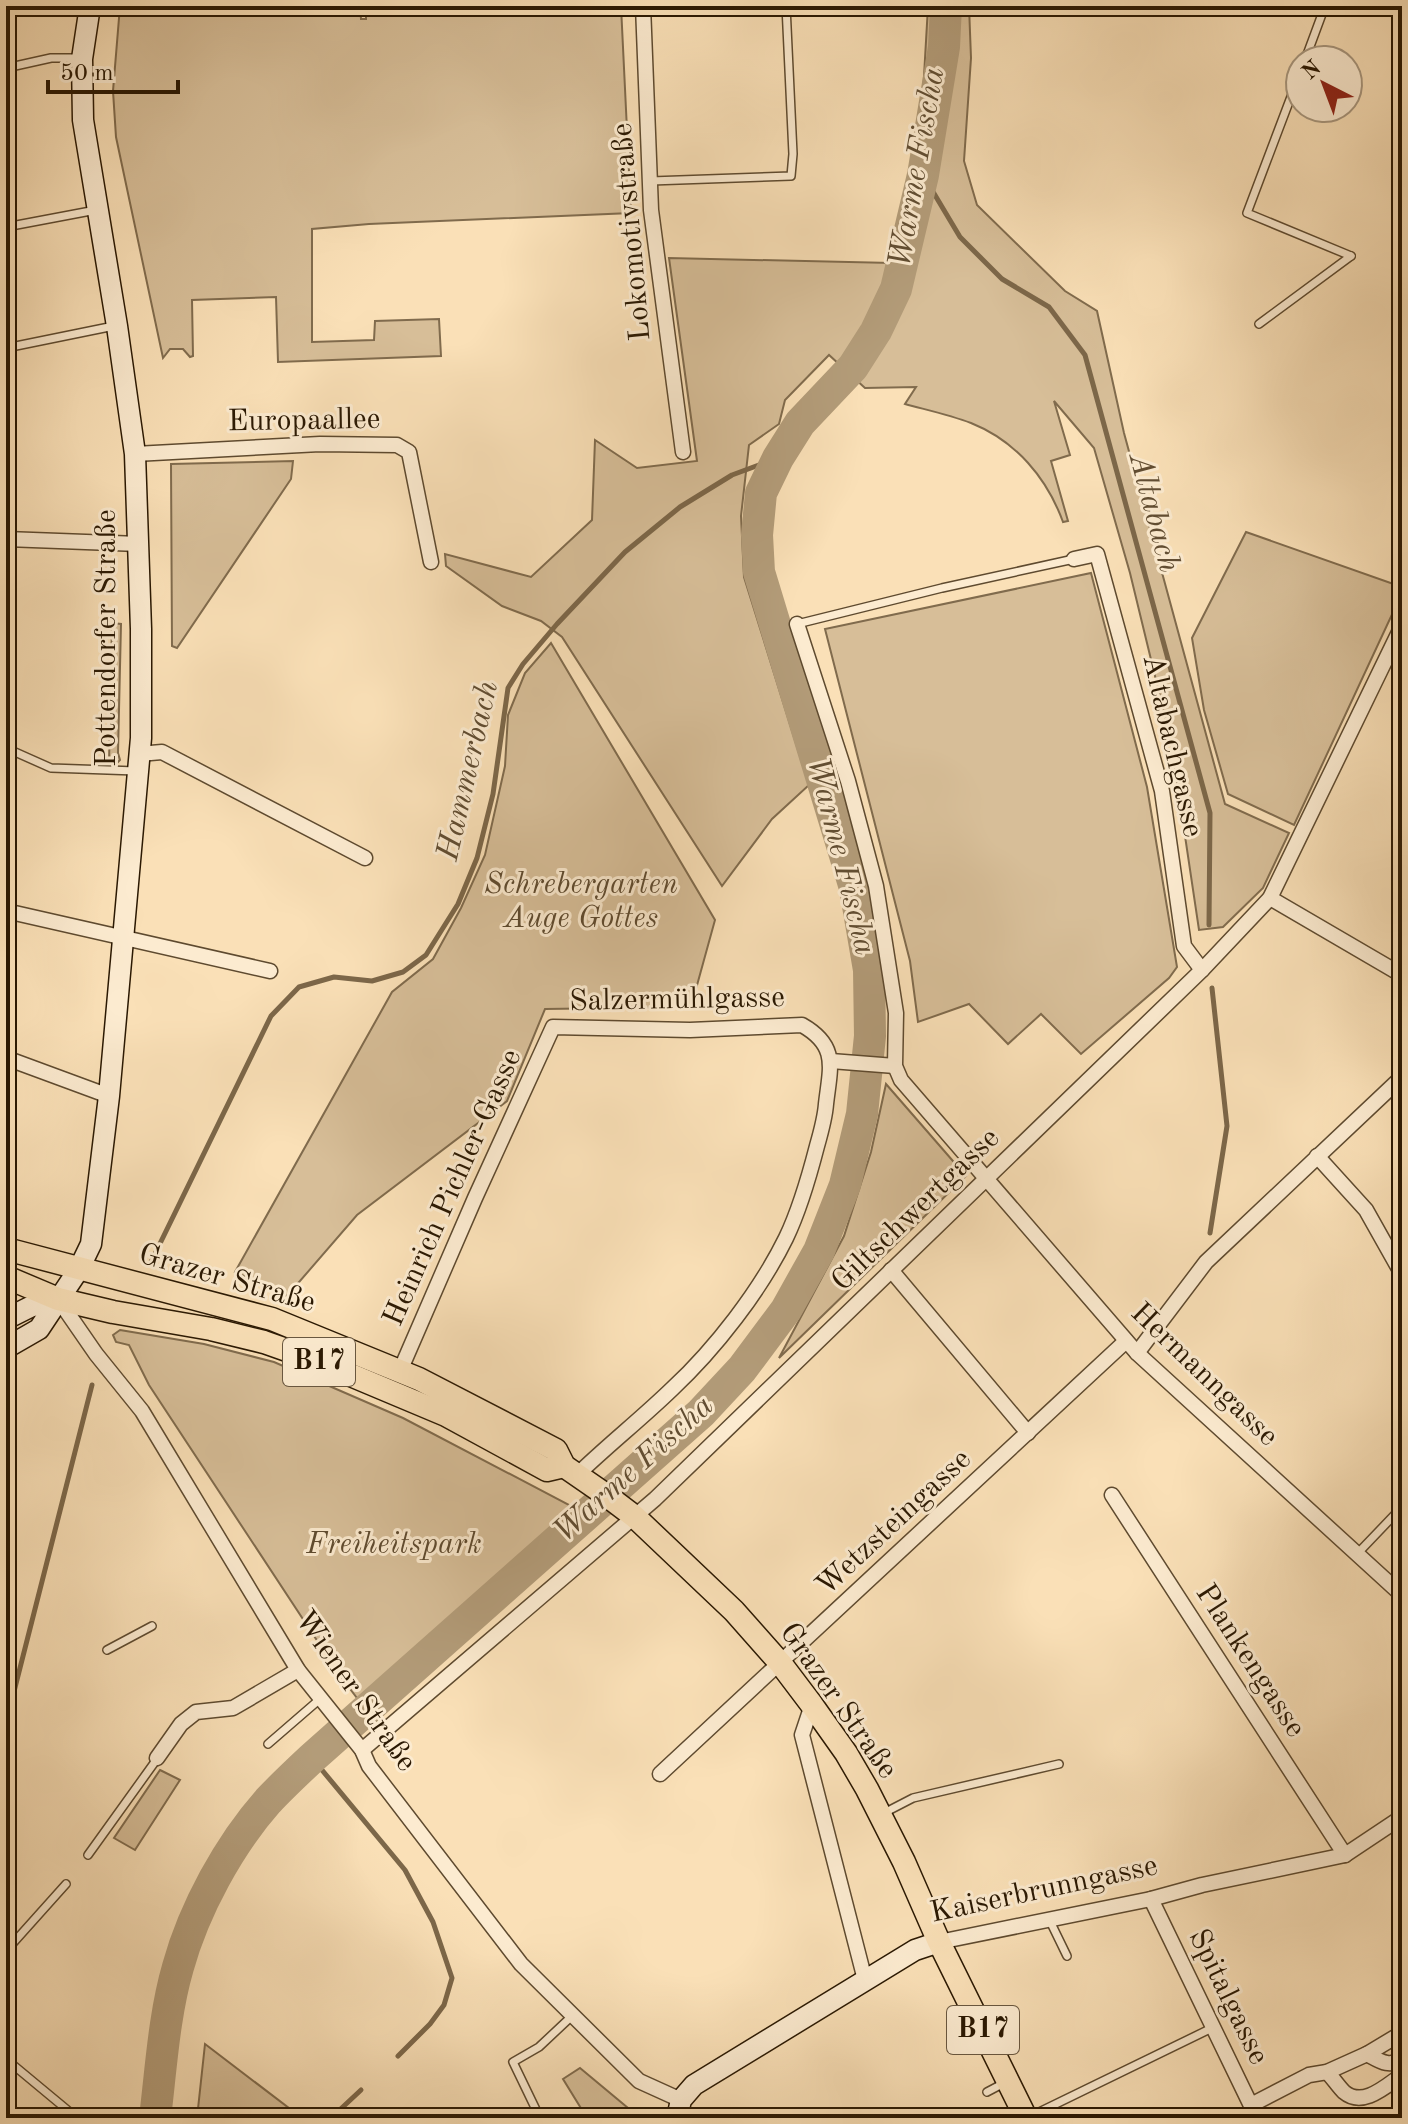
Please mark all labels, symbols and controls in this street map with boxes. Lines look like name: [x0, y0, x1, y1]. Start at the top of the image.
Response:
scale bar: [48, 44, 178, 94]
north arrow: [1284, 44, 1364, 124]
text: N: [1298, 57, 1326, 84]
text: 50 m: [60, 62, 114, 86]
water label: Warme Fischa: [885, 65, 951, 271]
street label: Lokomotivstraße: [608, 122, 656, 342]
street label: Europaallee: [227, 405, 381, 437]
water label: Altabach: [1121, 448, 1184, 576]
street label: Pottendorfer Straße: [92, 509, 122, 767]
street label: Altabachgasse: [1136, 652, 1208, 840]
water label: Hammerbach: [433, 678, 505, 865]
water label: Warme Fischa: [800, 753, 880, 959]
park label: Schrebergarten Auge Gottes: [484, 870, 678, 934]
street label: Salzermühlgasse: [569, 983, 785, 1017]
street label: Heinrich Pichler-Gasse: [378, 1045, 528, 1331]
street label: Giltschwertgasse: [826, 1123, 1006, 1297]
street label: Grazer Straße: [135, 1239, 319, 1319]
street label: Hermanngasse: [1125, 1298, 1283, 1452]
road number: B17: [283, 1338, 355, 1386]
water label: Warme Fischa: [548, 1390, 720, 1550]
street label: Wetzsteingasse: [811, 1444, 977, 1602]
park label: Freiheitspark: [305, 1530, 482, 1560]
street label: Plankengasse: [1189, 1579, 1311, 1743]
street label: Wiener Straße: [288, 1605, 422, 1777]
street label: Grazer Straße: [773, 1618, 903, 1784]
street label: Kaiserbrunngasse: [928, 1851, 1160, 1929]
street label: Spitalgasse: [1182, 1925, 1274, 2069]
road number: B17: [947, 2006, 1019, 2054]

